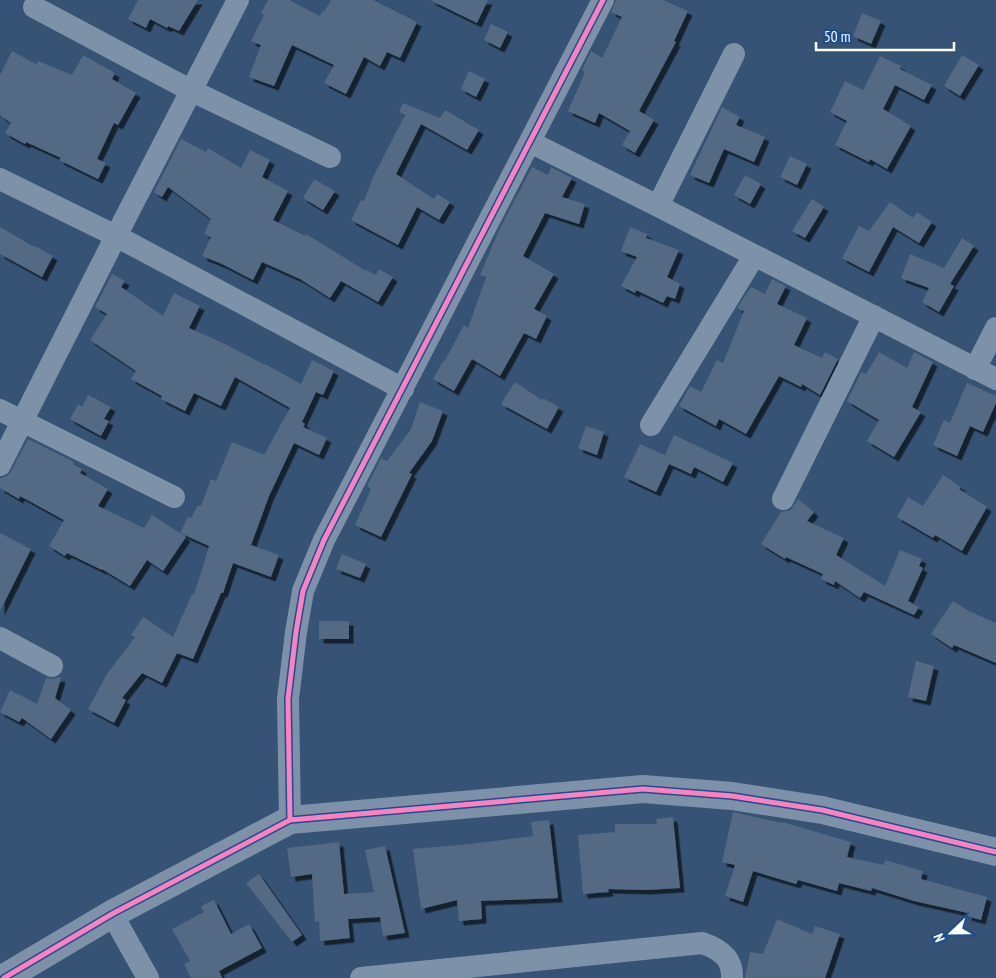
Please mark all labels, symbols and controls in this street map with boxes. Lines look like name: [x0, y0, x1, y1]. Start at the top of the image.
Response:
scale bar: [816, 20, 954, 52]
text: 50 m: [824, 27, 850, 46]
north arrow: [926, 908, 976, 958]
text: N: [929, 931, 949, 945]

